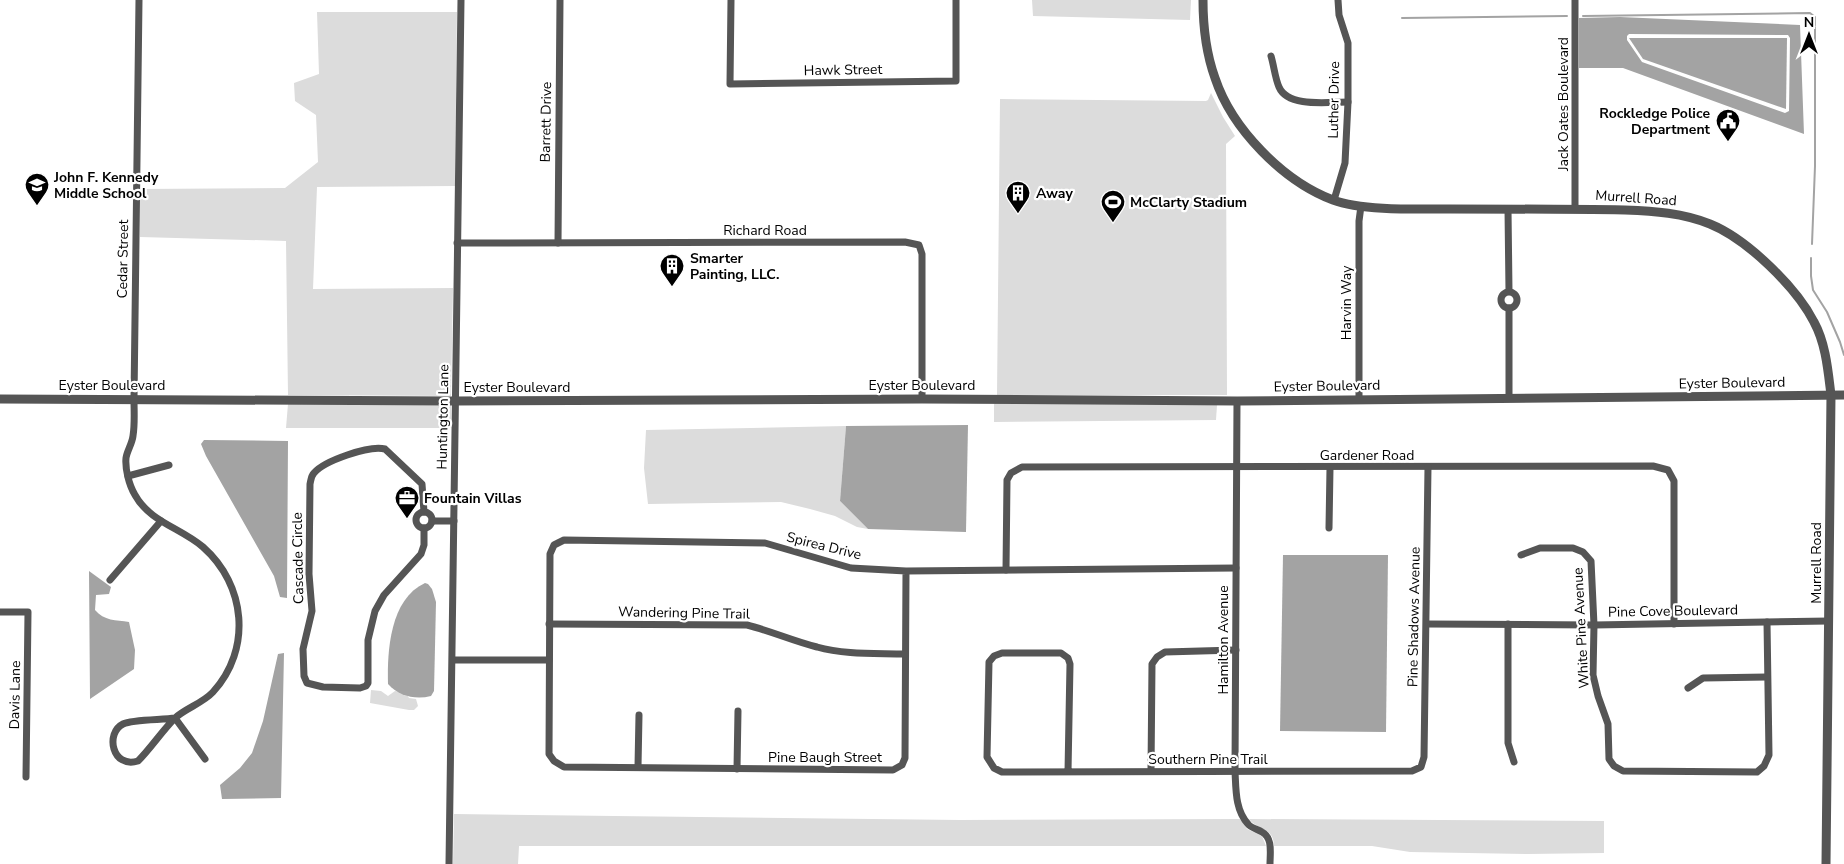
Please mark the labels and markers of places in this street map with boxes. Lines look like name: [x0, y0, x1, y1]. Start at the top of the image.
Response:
place label: Rockledge Police Department: [1599, 104, 1711, 139]
public building icon: Rockledge Police Department: [1715, 108, 1741, 142]
place label: John F. Kennedy Middle School: [53, 168, 159, 203]
school or university icon: John F. Kennedy Middle School: [24, 172, 50, 206]
building icon: Away: [1005, 180, 1031, 214]
place label: Away: [1036, 184, 1073, 203]
sports icon: McClarty Stadium: [1100, 189, 1126, 223]
place label: McClarty Stadium: [1130, 193, 1247, 212]
place label: Smarter Painting, LLC.: [690, 249, 779, 284]
building icon: Smarter Painting, LLC.: [659, 253, 685, 287]
office icon: Fountain Villas: [394, 485, 420, 519]
place label: Fountain Villas: [424, 489, 522, 508]

